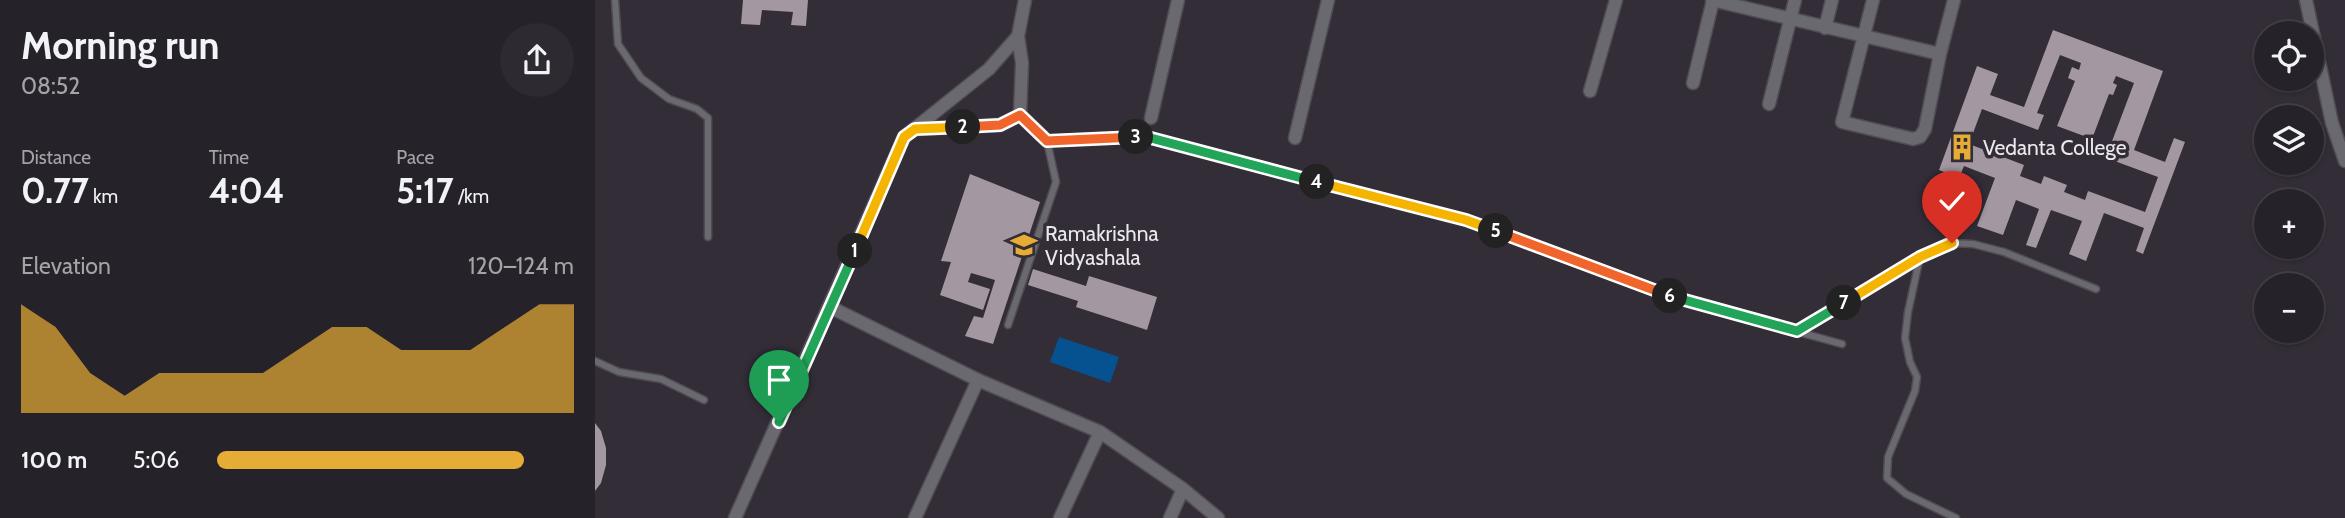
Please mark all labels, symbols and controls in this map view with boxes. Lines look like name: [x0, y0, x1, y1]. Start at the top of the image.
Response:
map controls: [2254, 21, 2324, 343]
button: locate: [2254, 21, 2324, 91]
text: Morning run: [21, 22, 220, 69]
button: share: [500, 23, 574, 97]
text: 08:52: [21, 72, 80, 100]
button: layers: [2254, 105, 2324, 175]
pin: 2: [945, 110, 981, 144]
text: 2: [957, 115, 968, 138]
pin: 3: [1119, 120, 1153, 154]
text: 3: [1130, 125, 1141, 148]
building icon: Vedanta College: [1947, 132, 1977, 162]
place label: Vedanta College: [1983, 135, 2127, 160]
text: Distance: [21, 146, 91, 169]
text: Time: [209, 146, 249, 169]
text: Pace: [396, 146, 434, 169]
pin: 4: [1299, 164, 1335, 200]
text: 0.77: [21, 169, 89, 212]
text: 4:04: [209, 169, 285, 212]
text: 5:17: [396, 169, 454, 212]
text: 4: [1311, 170, 1322, 193]
pin: [1922, 171, 1982, 243]
icon: check: [1933, 182, 1971, 220]
text: km: [89, 185, 118, 208]
text: /km: [454, 185, 489, 208]
button: +: [2254, 189, 2324, 259]
pin: 5: [1479, 214, 1513, 248]
text: 5: [1490, 219, 1501, 242]
place label: Ramakrishna Vidyashala: [1045, 221, 1159, 270]
school or university icon: Ramakrishna Vidyashala: [1009, 230, 1039, 260]
pin: 1: [838, 233, 873, 268]
text: 1: [851, 239, 858, 262]
text: Elevation: [21, 252, 111, 280]
text: 120–124 m: [468, 252, 574, 280]
button: −: [2254, 273, 2324, 343]
pin: 6: [1653, 278, 1687, 314]
text: 6: [1664, 284, 1675, 307]
pin: 7: [1827, 286, 1861, 320]
text: 7: [1839, 291, 1848, 314]
pin: [749, 350, 809, 422]
icon: arrive: [760, 361, 798, 399]
text: 100 m: [21, 446, 87, 474]
text: 5:06: [133, 446, 179, 474]

